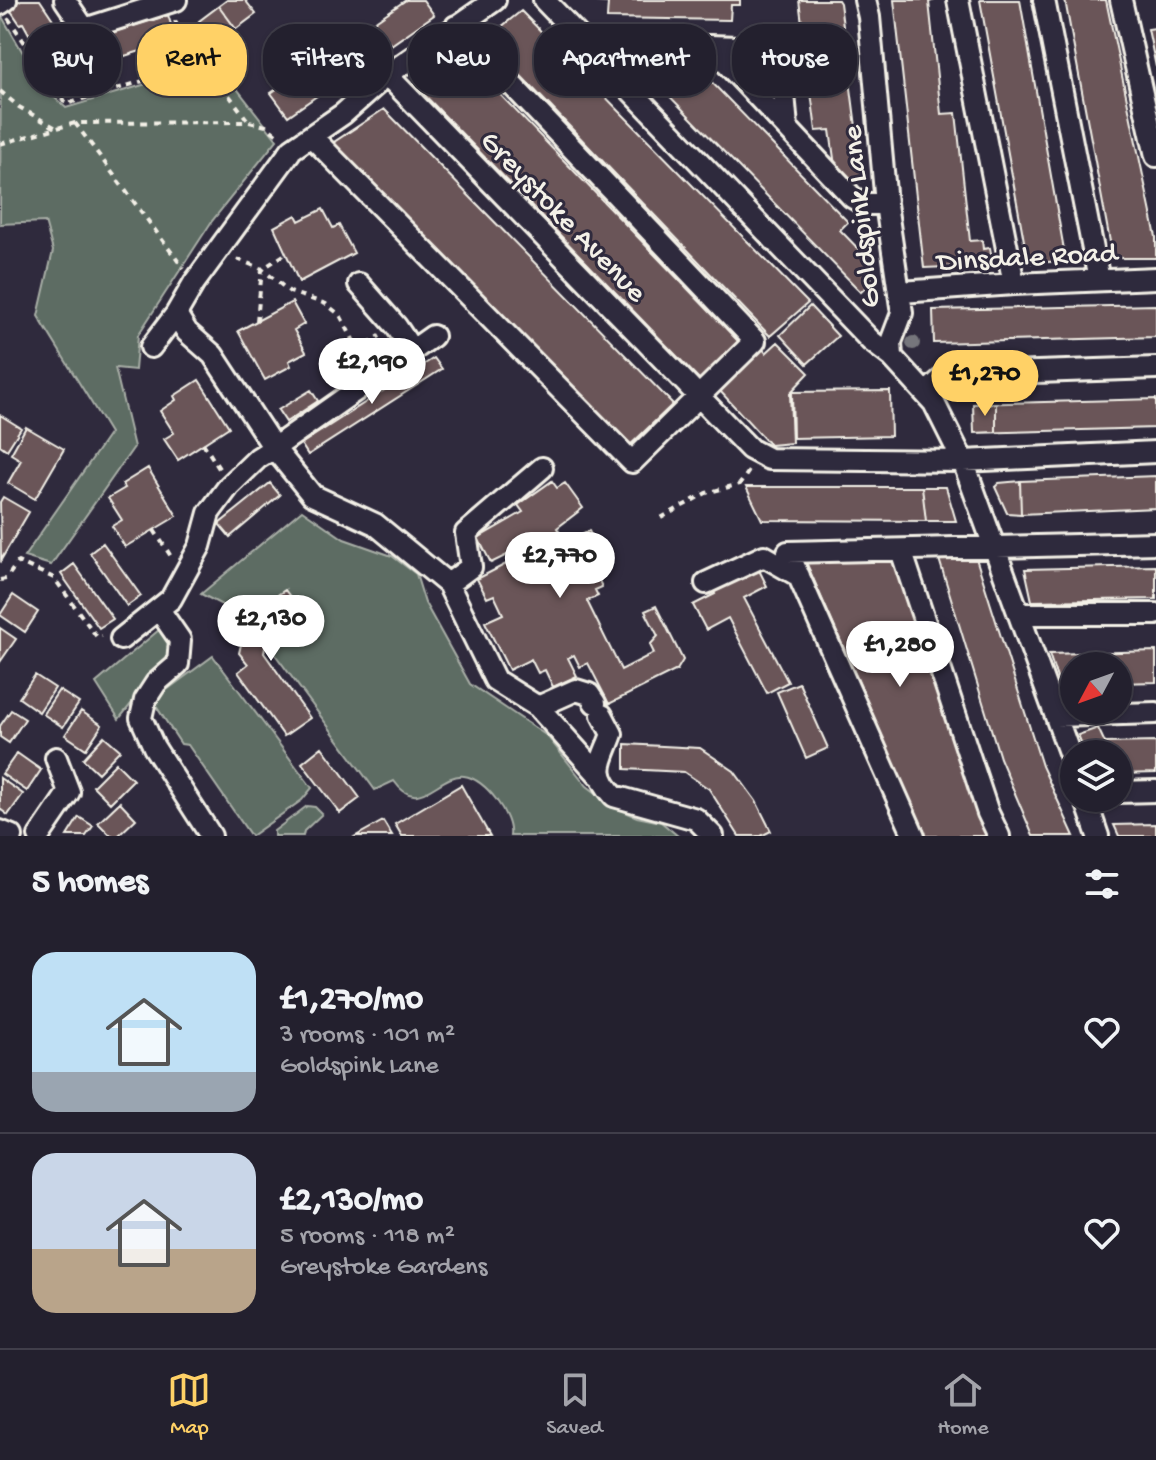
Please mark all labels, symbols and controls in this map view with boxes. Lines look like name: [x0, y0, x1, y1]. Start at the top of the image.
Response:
chip: Buy: [24, 24, 121, 96]
chip: Rent: [137, 24, 247, 96]
chip: Filters: [263, 24, 392, 96]
chip: New: [408, 24, 518, 96]
chip: Apartment: [534, 24, 716, 96]
chip: House: [732, 24, 857, 96]
street label: Goldspink Lane: [836, 123, 890, 309]
street label: Greystoke Avenue: [471, 125, 653, 312]
street label: Dinsdale Road: [934, 237, 1121, 282]
pin: £2,190: [307, 338, 437, 406]
text: £2,190: [337, 348, 407, 379]
pin: £1,270: [920, 350, 1050, 418]
text: £1,270: [949, 360, 1021, 391]
pin: £2,770: [495, 532, 625, 600]
text: £2,770: [523, 542, 597, 573]
pin: £2,130: [206, 595, 336, 663]
text: £2,130: [235, 605, 307, 636]
pin: £1,280: [835, 621, 965, 689]
text: £1,280: [864, 631, 936, 662]
north arrow: [1060, 652, 1132, 724]
map controls: [1060, 652, 1132, 812]
button: layers: [1060, 740, 1132, 812]
icon: filters: [1080, 862, 1124, 906]
text: 5 homes: [32, 864, 148, 904]
text: £1,270/mo: [280, 981, 423, 1021]
icon: home: [96, 984, 192, 1080]
icon: heart: [1080, 1010, 1124, 1054]
text: 3 rooms · 101 m²: [280, 1021, 455, 1052]
text: Goldspink Lane: [280, 1052, 439, 1083]
text: £2,130/mo: [280, 1182, 423, 1222]
icon: home: [96, 1185, 192, 1281]
icon: heart: [1080, 1211, 1124, 1255]
text: 5 rooms · 118 m²: [280, 1222, 455, 1253]
text: Greystoke Gardens: [280, 1253, 487, 1284]
tab: Map: [167, 1368, 211, 1442]
tab: Saved: [546, 1368, 603, 1442]
tab: Home: [938, 1368, 989, 1442]

